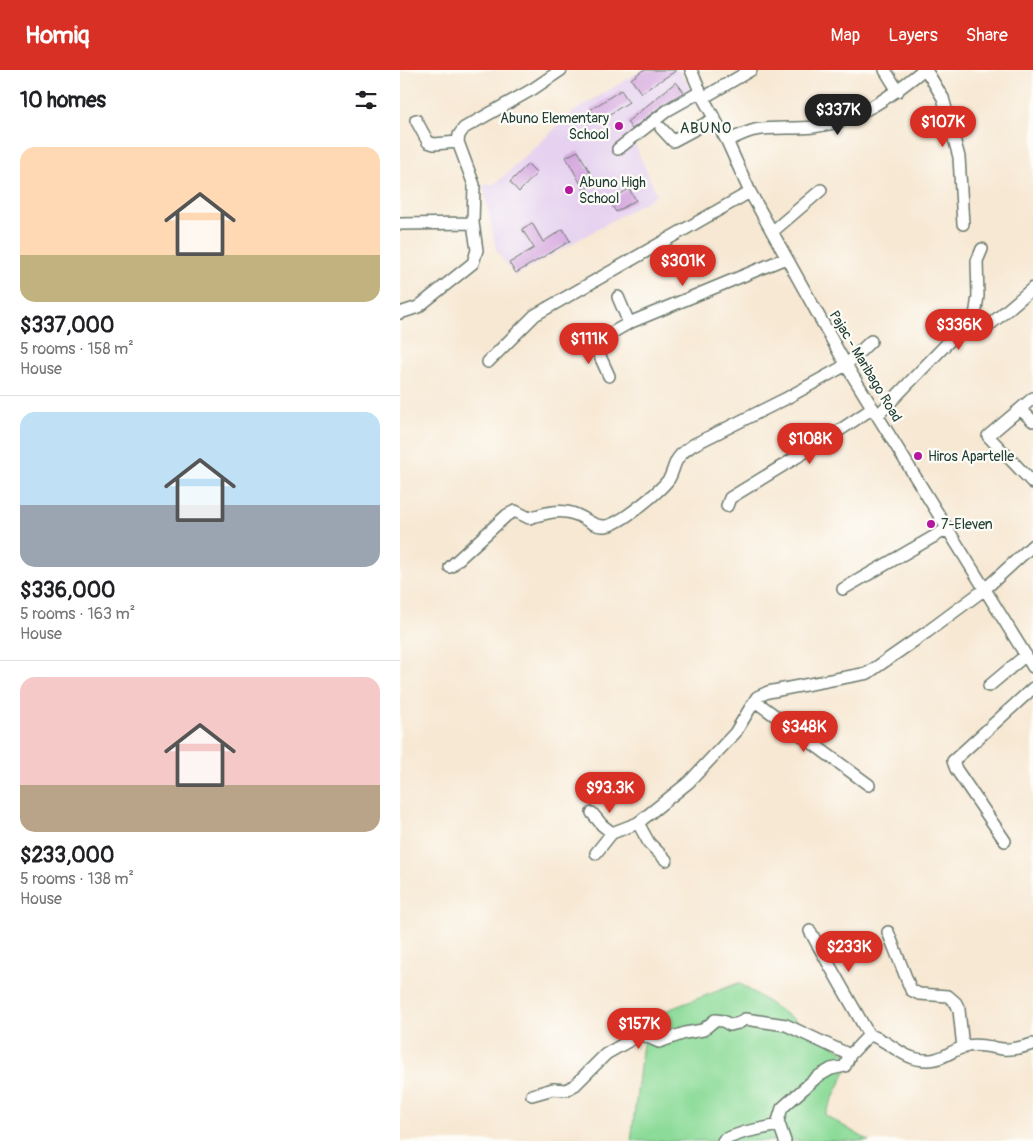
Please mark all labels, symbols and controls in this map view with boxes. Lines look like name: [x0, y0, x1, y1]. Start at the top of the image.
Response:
text: Homiq: [25, 21, 89, 50]
text: Map: [831, 24, 860, 47]
text: Layers: [888, 24, 938, 47]
text: Share: [966, 24, 1008, 47]
icon: filters: [352, 86, 380, 114]
text: 10 homes: [20, 87, 106, 114]
pin: $337K: [803, 93, 873, 136]
text: $337K: [816, 100, 860, 120]
pin: $107K: [908, 106, 978, 148]
place label: Abuno Elementary School: [500, 110, 609, 143]
text: $107K: [921, 112, 965, 132]
district label: ABUNO: [680, 119, 732, 138]
marker: Abuno Elementary School: [613, 120, 625, 132]
place label: Abuno High School: [579, 174, 646, 207]
icon: home: [155, 179, 245, 269]
marker: Abuno High School: [563, 184, 575, 196]
pin: $301K: [648, 244, 718, 287]
text: $301K: [661, 251, 705, 271]
street label: Pajac - Maribago Road: [826, 308, 906, 425]
pin: $336K: [924, 308, 994, 351]
text: $337,000: [20, 312, 114, 339]
text: $336K: [936, 315, 982, 335]
pin: $111K: [554, 322, 624, 365]
text: $111K: [570, 329, 608, 349]
text: 5 rooms · 158 m²: [20, 339, 134, 359]
text: House: [20, 359, 62, 379]
pin: $108K: [775, 422, 845, 465]
text: $108K: [788, 429, 832, 449]
icon: home: [155, 445, 245, 535]
place label: Hiros Apartelle: [928, 448, 1014, 465]
marker: Hiros Apartelle: [912, 450, 924, 462]
place label: 7-Eleven: [941, 516, 993, 533]
marker: 7-Eleven: [925, 518, 937, 530]
text: $336,000: [20, 577, 115, 604]
text: 5 rooms · 163 m²: [20, 604, 135, 624]
text: House: [20, 624, 62, 644]
icon: home: [155, 710, 245, 800]
pin: $348K: [769, 710, 839, 753]
text: $348K: [782, 717, 826, 737]
pin: $93.3K: [569, 772, 651, 814]
text: $93.3K: [586, 778, 634, 798]
text: $233,000: [20, 842, 114, 869]
text: 5 rooms · 138 m²: [20, 869, 134, 889]
text: House: [20, 889, 62, 909]
pin: $233K: [814, 930, 884, 973]
text: $233K: [827, 937, 871, 957]
pin: $157K: [604, 1008, 674, 1050]
text: $157K: [618, 1014, 660, 1034]

